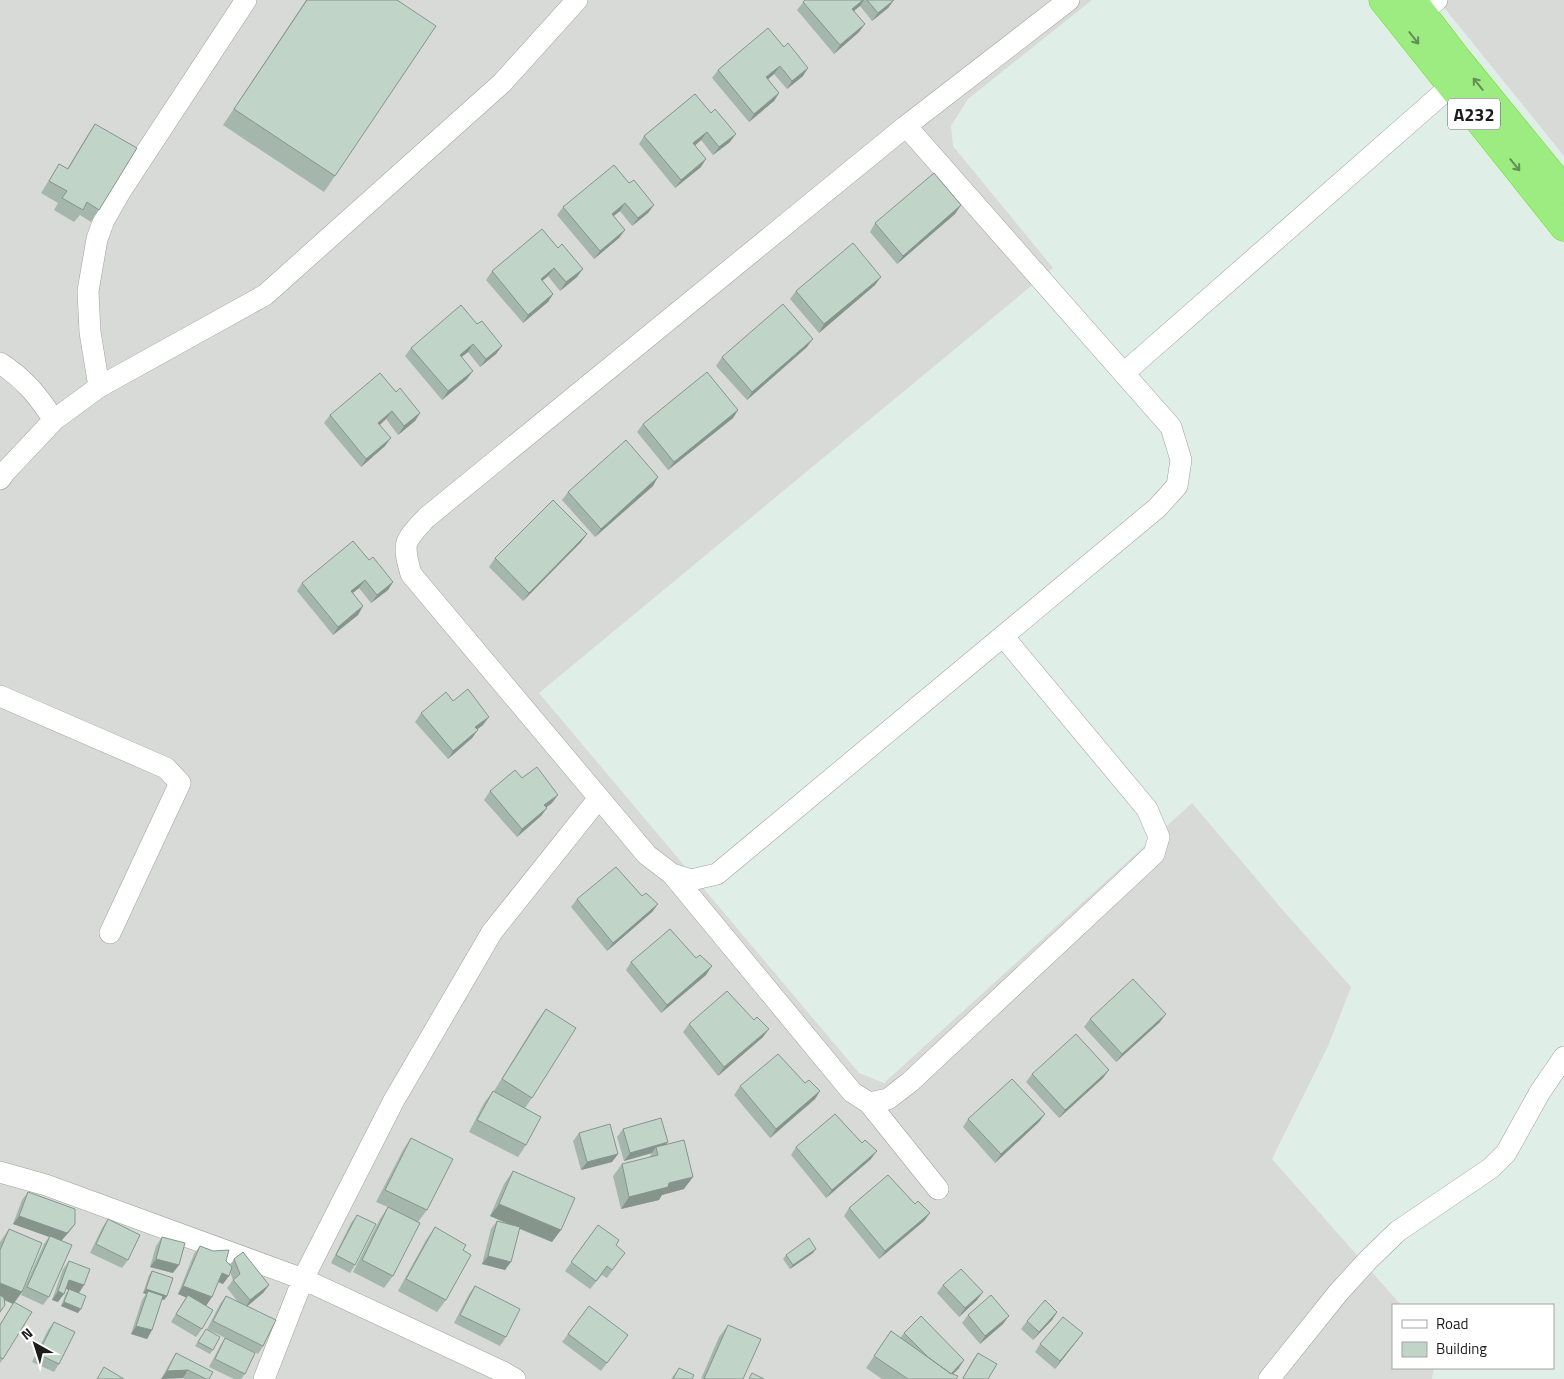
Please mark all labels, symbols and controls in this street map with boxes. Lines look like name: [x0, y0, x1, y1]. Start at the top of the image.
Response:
one-way arrow: [1408, 31, 1419, 44]
one-way arrow: [1472, 78, 1484, 91]
road number: A232: [1448, 98, 1500, 130]
one-way arrow: [1509, 159, 1520, 172]
legend: [1392, 1304, 1554, 1369]
text: Road: [1436, 1312, 1468, 1335]
north arrow: [10, 1319, 60, 1369]
text: N: [16, 1322, 37, 1345]
text: Building: [1436, 1337, 1487, 1360]

